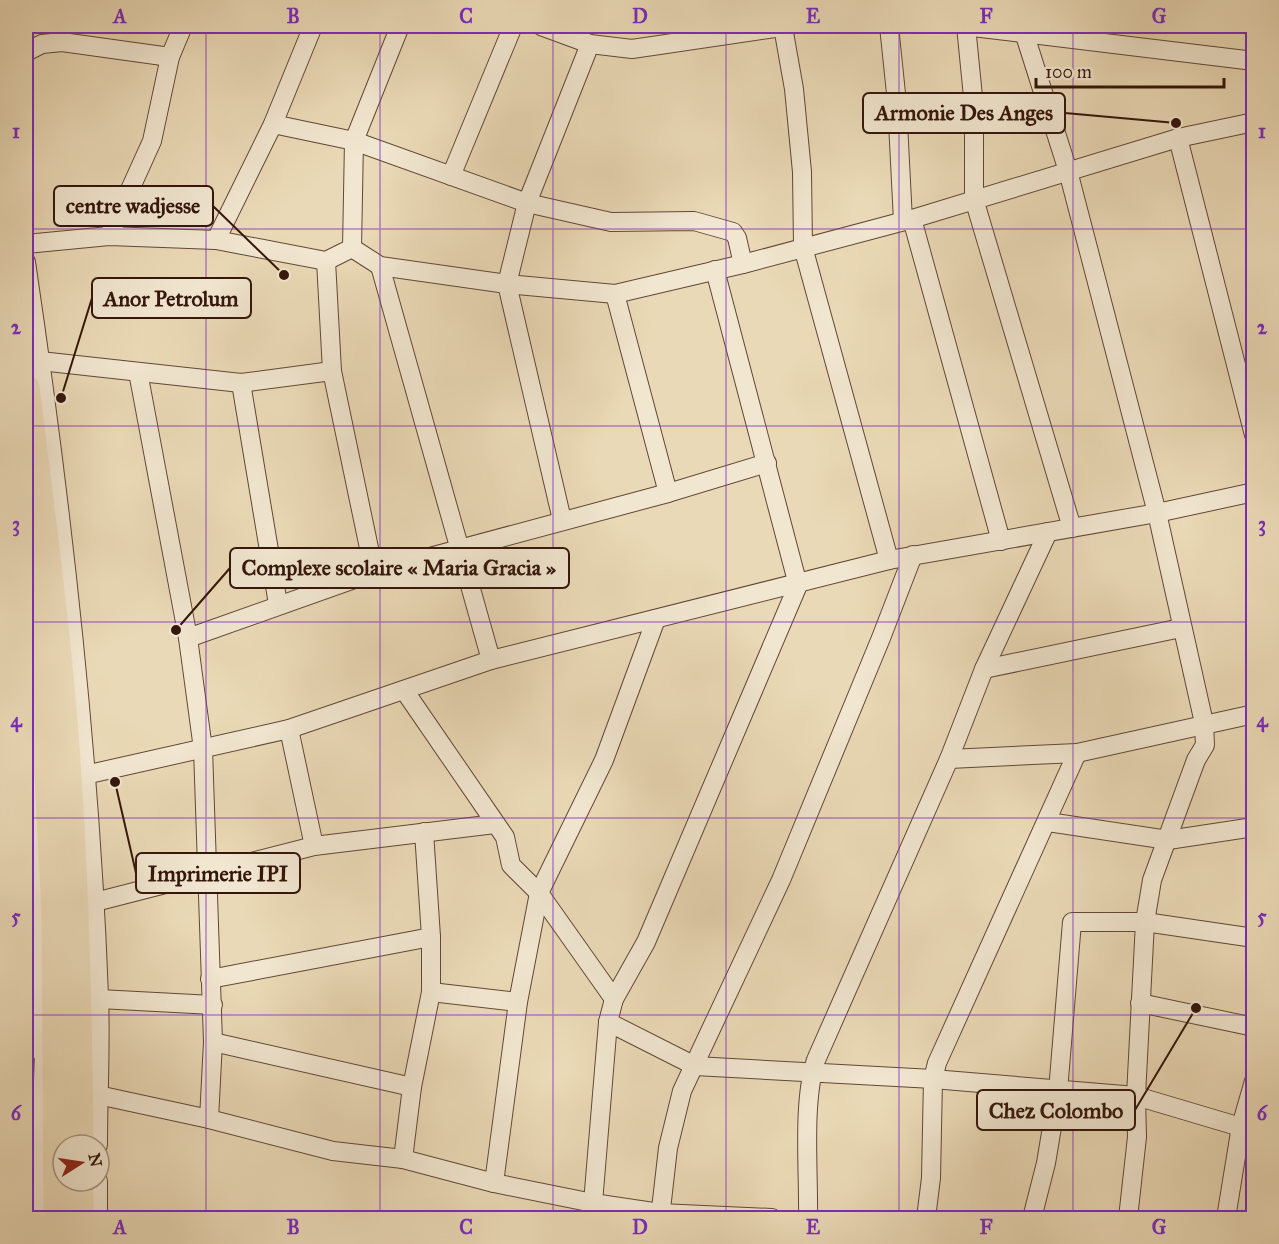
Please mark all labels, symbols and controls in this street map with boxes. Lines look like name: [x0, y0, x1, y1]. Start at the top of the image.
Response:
text: A: [111, 4, 127, 28]
text: B: [286, 4, 300, 28]
text: C: [459, 4, 473, 28]
text: D: [632, 4, 648, 28]
text: E: [806, 4, 821, 28]
text: F: [979, 4, 993, 28]
text: G: [1152, 4, 1167, 28]
scale bar: [1036, 51, 1224, 89]
text: 100 m: [1045, 61, 1092, 83]
callout: Armonie Des Anges: [863, 93, 1065, 133]
text: Armonie Des Anges: [873, 99, 1053, 126]
text: 1: [12, 119, 20, 143]
text: 1: [1258, 119, 1266, 143]
callout: centre wadjesse: [54, 186, 213, 226]
text: centre wadjesse: [66, 192, 200, 219]
callout: Anor Petrolum: [92, 278, 251, 318]
text: Anor Petrolum: [101, 285, 239, 312]
text: 2: [11, 315, 22, 339]
text: 2: [1257, 315, 1268, 339]
text: 3: [12, 512, 20, 537]
text: 3: [1258, 512, 1266, 537]
callout: Complexe scolaire « Maria Gracia »: [230, 548, 569, 588]
text: Complexe scolaire « Maria Gracia »: [242, 554, 557, 581]
text: 4: [10, 708, 22, 733]
text: 4: [1256, 708, 1268, 733]
callout: Imprimerie IPI: [136, 853, 300, 893]
text: Imprimerie IPI: [148, 860, 289, 887]
text: 5: [11, 904, 21, 928]
text: 5: [1257, 904, 1267, 928]
callout: Chez Colombo: [977, 1090, 1135, 1130]
text: Chez Colombo: [989, 1097, 1123, 1124]
text: 6: [11, 1101, 23, 1125]
text: 6: [1257, 1101, 1269, 1125]
north arrow: [51, 1133, 111, 1193]
text: N: [84, 1151, 106, 1169]
text: A: [111, 1215, 127, 1239]
text: B: [286, 1215, 300, 1239]
text: C: [459, 1215, 473, 1239]
text: D: [632, 1215, 648, 1239]
text: E: [806, 1215, 821, 1239]
text: F: [979, 1215, 993, 1239]
text: G: [1152, 1215, 1167, 1239]

